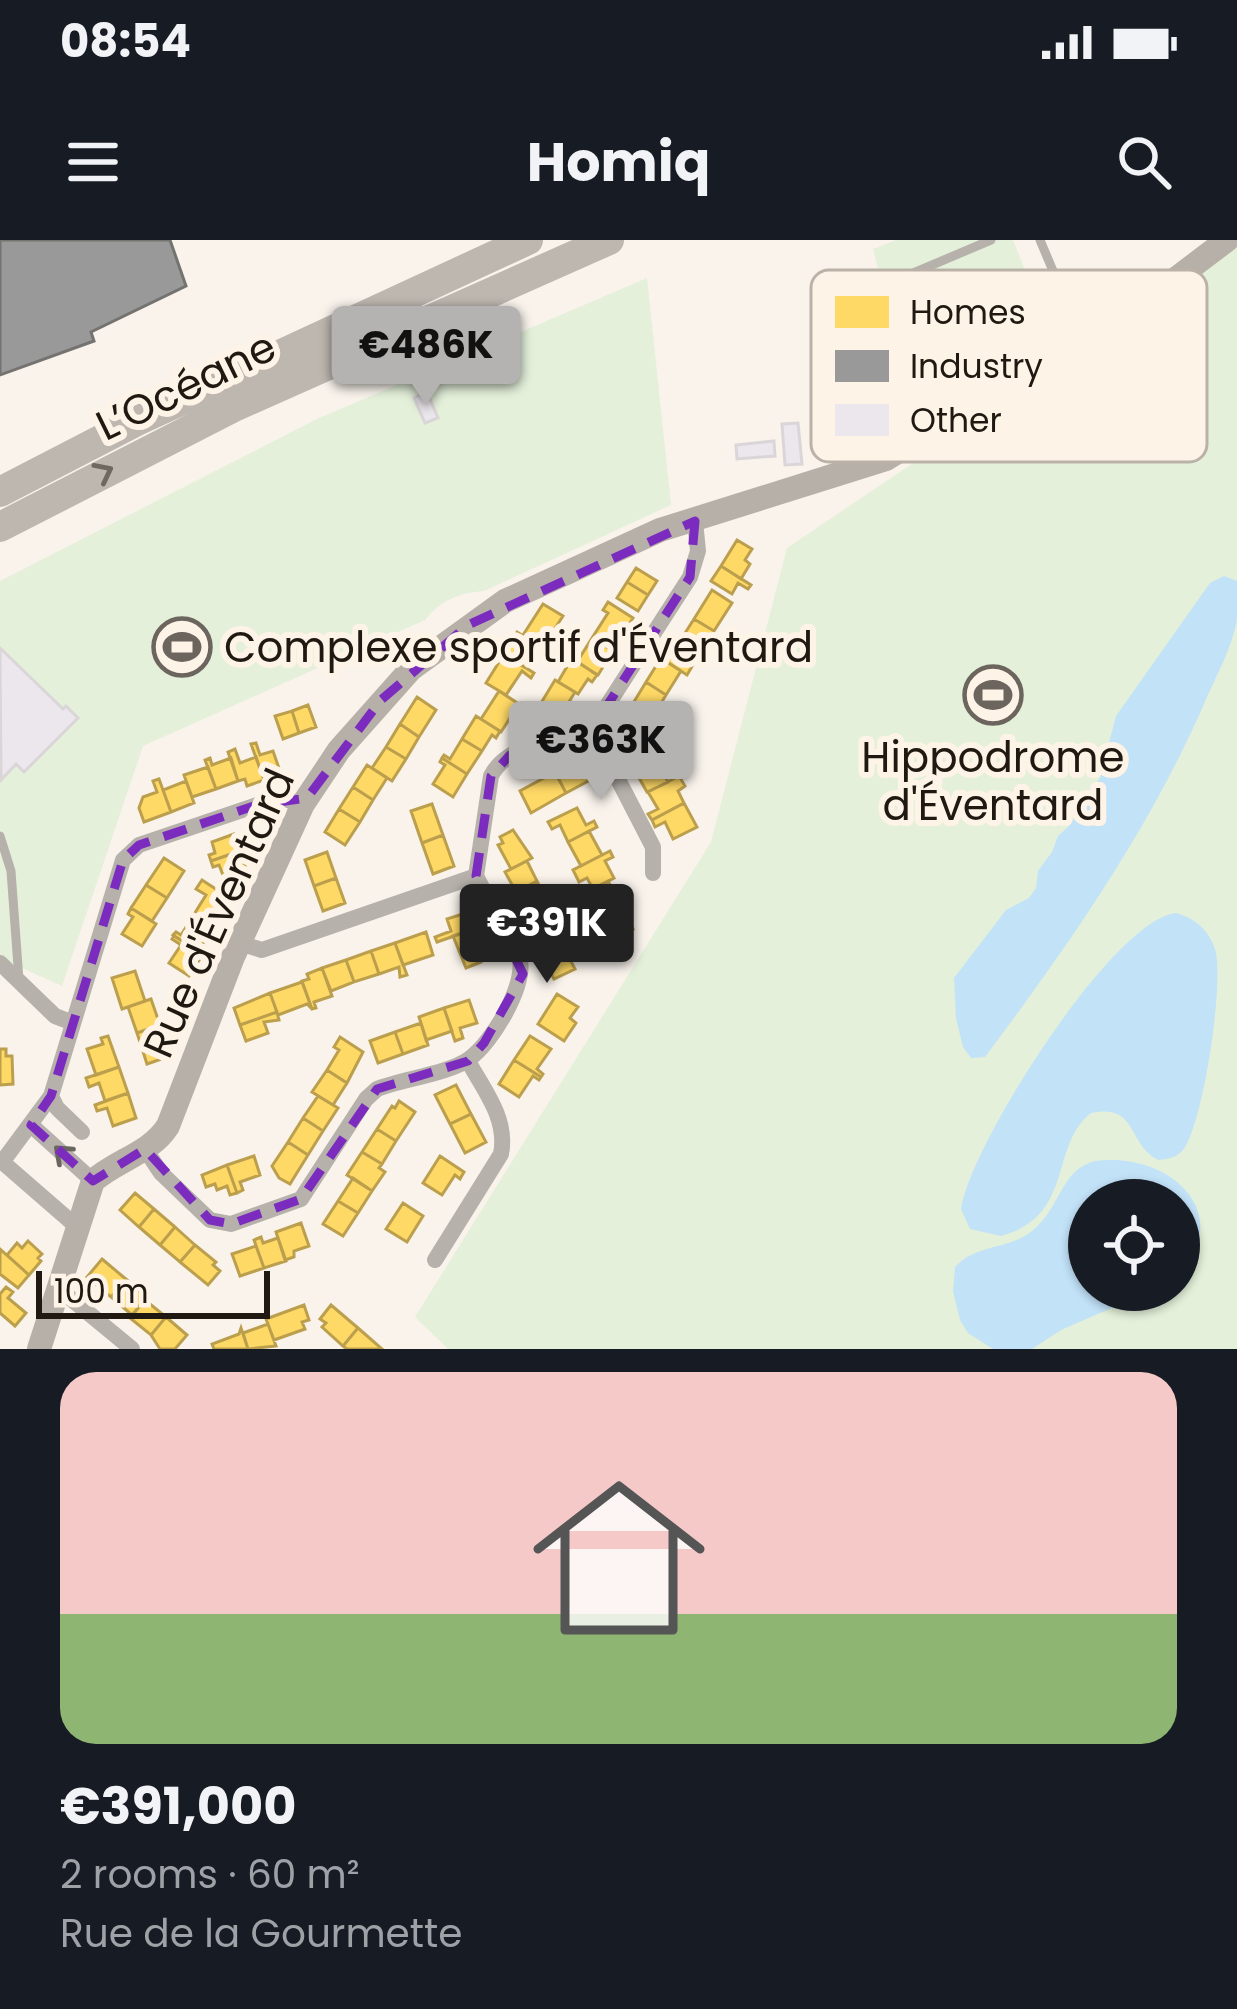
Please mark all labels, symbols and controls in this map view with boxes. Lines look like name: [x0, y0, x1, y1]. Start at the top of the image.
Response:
text: 08:54: [60, 10, 191, 73]
text: Homiq: [527, 124, 710, 200]
icon: menu: [60, 129, 126, 195]
icon: search: [1111, 129, 1177, 195]
legend: [811, 270, 1207, 462]
text: Homes: [910, 289, 1026, 336]
pin: €486K: [342, 306, 510, 408]
street label: L’Océane: [86, 317, 286, 455]
text: €486K: [359, 317, 493, 372]
text: Industry: [910, 343, 1043, 390]
text: Other: [910, 397, 1002, 444]
one-way arrow: [91, 464, 113, 487]
sports icon: Complexe sportif d'Éventard: [151, 616, 213, 678]
place label: Complexe sportif d'Éventard: [224, 618, 813, 677]
sports icon: Hippodrome d'Éventard: [962, 664, 1024, 726]
pin: €363K: [517, 701, 685, 803]
text: €363K: [536, 712, 666, 767]
place label: Hippodrome d'Éventard: [861, 728, 1125, 835]
street label: Rue d'Éventard: [129, 759, 309, 1067]
pin: €391K: [463, 884, 631, 986]
text: €391K: [487, 895, 607, 950]
one-way arrow: [55, 1146, 76, 1167]
map controls: [1068, 1179, 1200, 1311]
button: locate: [1068, 1179, 1200, 1311]
scale bar: [36, 1265, 270, 1318]
text: 100 m: [54, 1268, 149, 1315]
icon: home: [511, 1450, 727, 1666]
text: €391,000: [60, 1770, 296, 1842]
text: 2 rooms · 60 m²: [60, 1847, 360, 1902]
text: Rue de la Gourmette: [60, 1906, 462, 1961]

